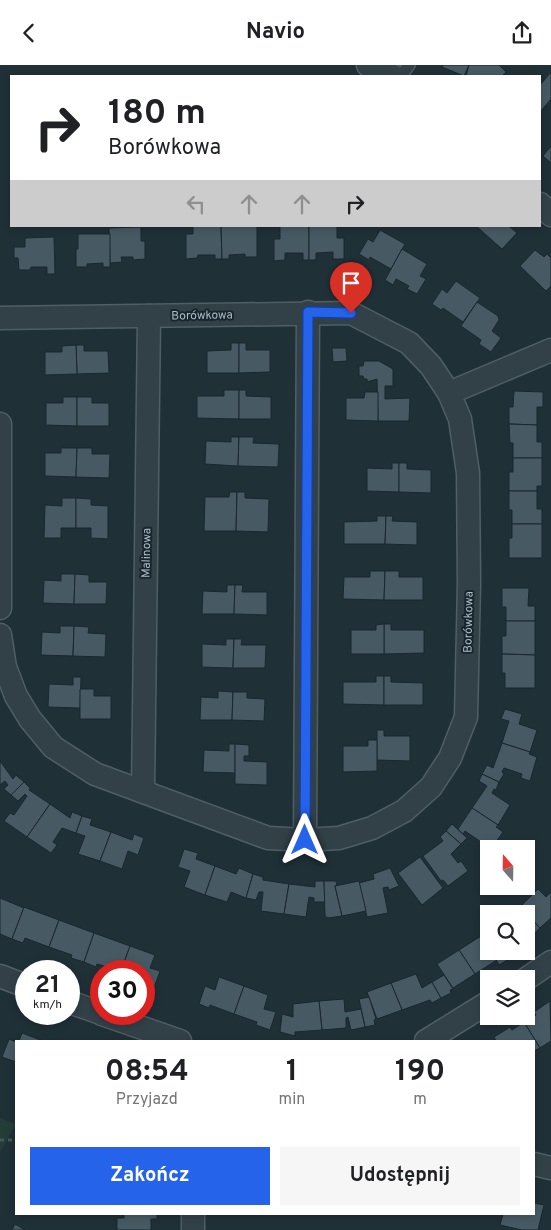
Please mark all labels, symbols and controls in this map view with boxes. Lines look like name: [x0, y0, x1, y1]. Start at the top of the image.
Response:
icon: back: [15, 19, 43, 47]
text: Navio: [246, 19, 305, 46]
icon: share: [508, 19, 536, 47]
text: 180 m: [108, 92, 206, 136]
icon: right: [25, 95, 90, 160]
text: Borówkowa: [108, 135, 221, 162]
icon: left: [182, 190, 210, 218]
icon: ahead: [235, 190, 263, 218]
icon: ahead: [288, 190, 316, 218]
icon: right: [341, 190, 369, 218]
pin: [330, 262, 372, 313]
icon: arrive: [337, 269, 365, 297]
street label: Borówkowa: [171, 307, 233, 325]
street label: Malinowa: [139, 528, 155, 578]
street label: Borówkowa: [460, 591, 478, 653]
position arrow: [278, 813, 330, 865]
north arrow: [480, 840, 535, 895]
map controls: [480, 840, 535, 1025]
button: search: [480, 905, 535, 960]
speed limit sign: 30: [90, 960, 155, 1025]
text: 21: [35, 970, 60, 1002]
button: layers: [480, 970, 535, 1025]
text: km/h: [33, 997, 62, 1013]
text: 08:54: [105, 1054, 189, 1091]
text: 1: [286, 1054, 298, 1091]
text: 190: [395, 1054, 445, 1091]
text: Przyjazd: [116, 1090, 178, 1110]
text: min: [279, 1090, 305, 1110]
text: m: [413, 1090, 427, 1110]
button: Zakończ: [30, 1147, 270, 1205]
button: Udostępnij: [280, 1147, 520, 1205]

